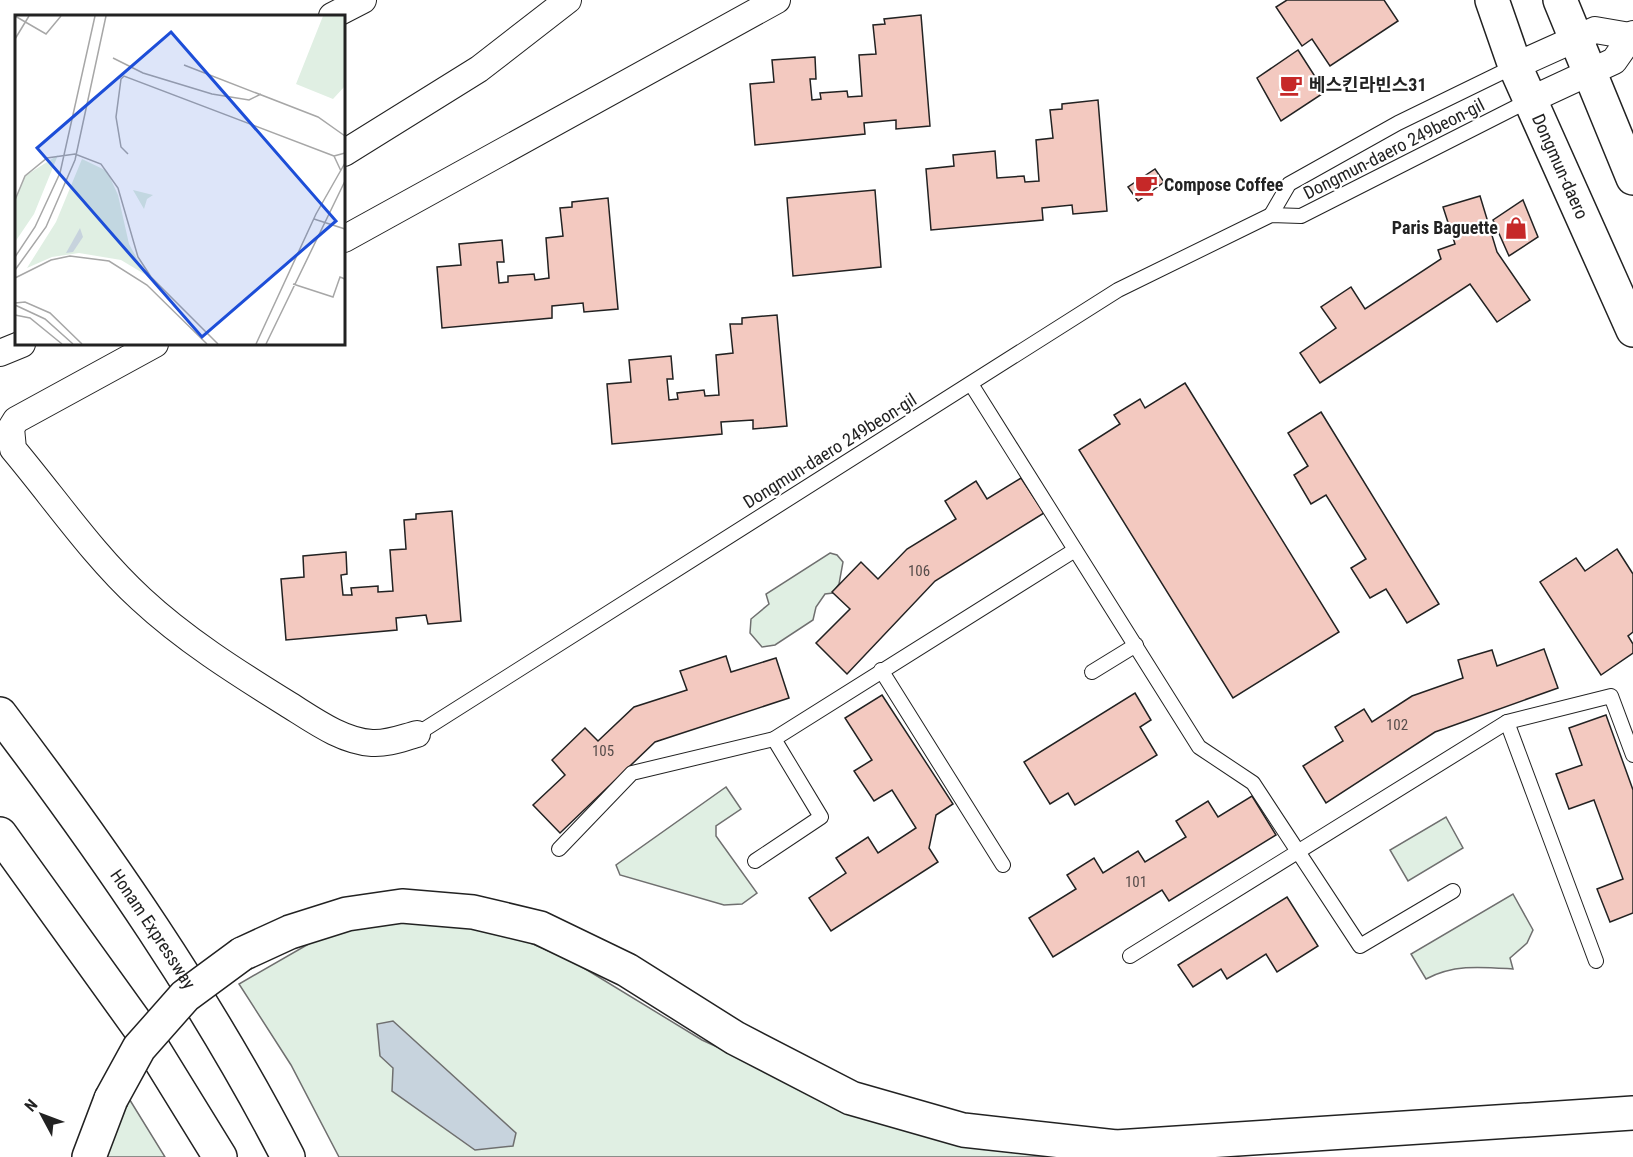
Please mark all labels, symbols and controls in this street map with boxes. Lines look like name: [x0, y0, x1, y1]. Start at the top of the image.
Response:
inset map: [15, 15, 345, 345]
cafe icon: 베스킨라빈스31: [1278, 72, 1304, 98]
place label: 베스킨라빈스31: [1309, 74, 1427, 95]
street label: Dongmun-daero 249beon-gil: [1300, 94, 1488, 203]
street label: Dongmun-daero: [1528, 111, 1593, 222]
cafe icon: Compose Coffee: [1133, 172, 1159, 198]
place label: Compose Coffee: [1164, 174, 1284, 195]
shop icon: Paris Baguette: [1503, 215, 1529, 241]
place label: Paris Baguette: [1392, 217, 1498, 238]
street label: Dongmun-daero 249beon-gil: [739, 389, 920, 513]
house number: 106: [908, 562, 930, 580]
house number: 102: [1386, 716, 1408, 734]
house number: 105: [592, 742, 614, 760]
street label: Honam Expressway: [106, 865, 200, 993]
house number: 101: [1125, 873, 1147, 891]
north arrow: [12, 1085, 72, 1145]
text: N: [21, 1096, 41, 1115]

